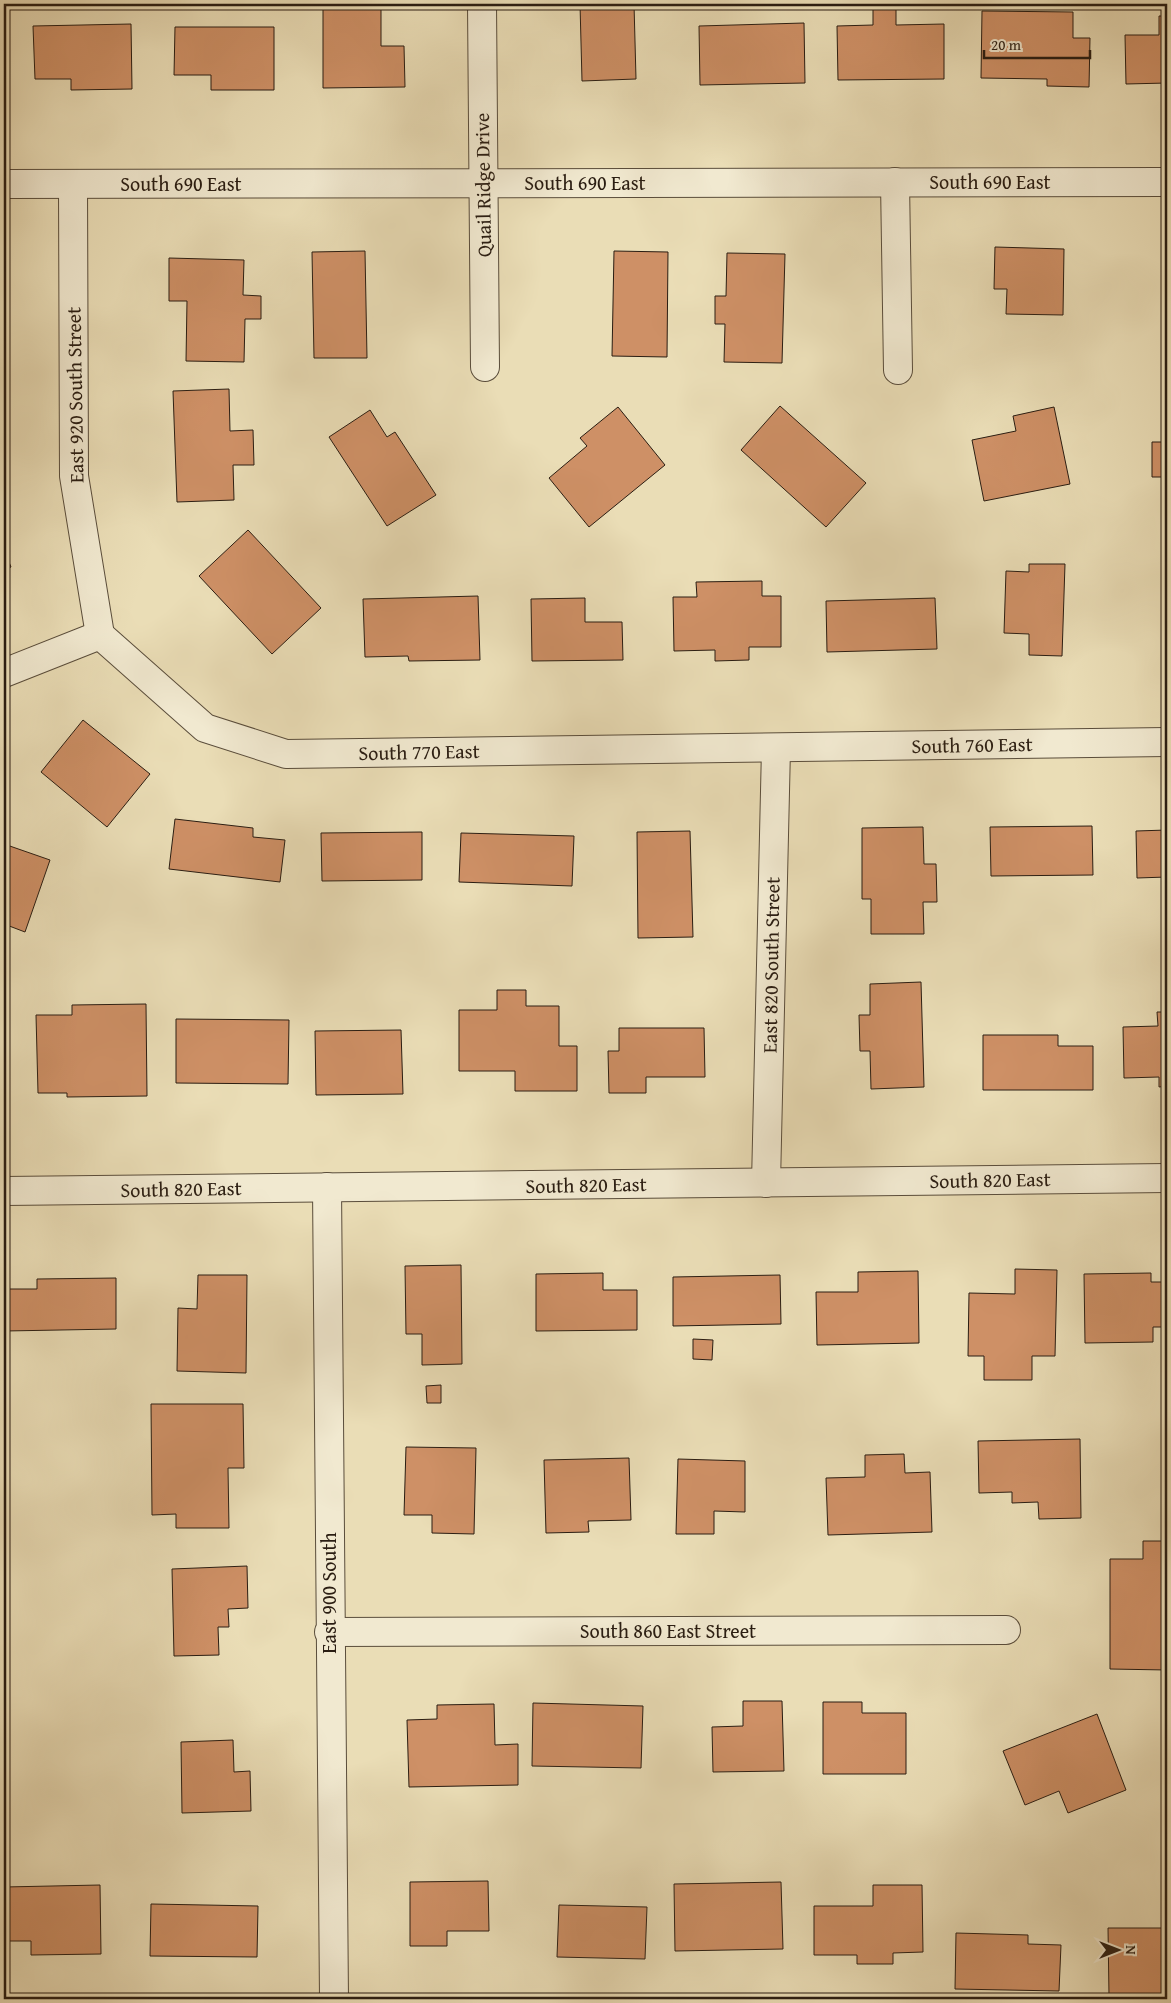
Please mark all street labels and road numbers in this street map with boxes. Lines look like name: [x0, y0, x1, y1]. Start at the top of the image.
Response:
street label: Quail Ridge Drive: [467, 113, 498, 257]
street label: South 690 East: [929, 167, 1051, 196]
street label: South 690 East: [524, 168, 646, 197]
street label: South 690 East: [120, 169, 242, 198]
street label: East 920 South Street: [58, 307, 91, 483]
street label: South 760 East: [911, 729, 1033, 760]
street label: South 770 East: [358, 736, 480, 767]
street label: East 820 South Street: [754, 877, 787, 1053]
street label: South 820 East: [929, 1164, 1051, 1195]
street label: South 820 East: [525, 1169, 647, 1200]
street label: South 820 East: [120, 1173, 242, 1204]
street label: East 900 South: [314, 1532, 343, 1654]
street label: South 860 East Street: [580, 1616, 756, 1645]

